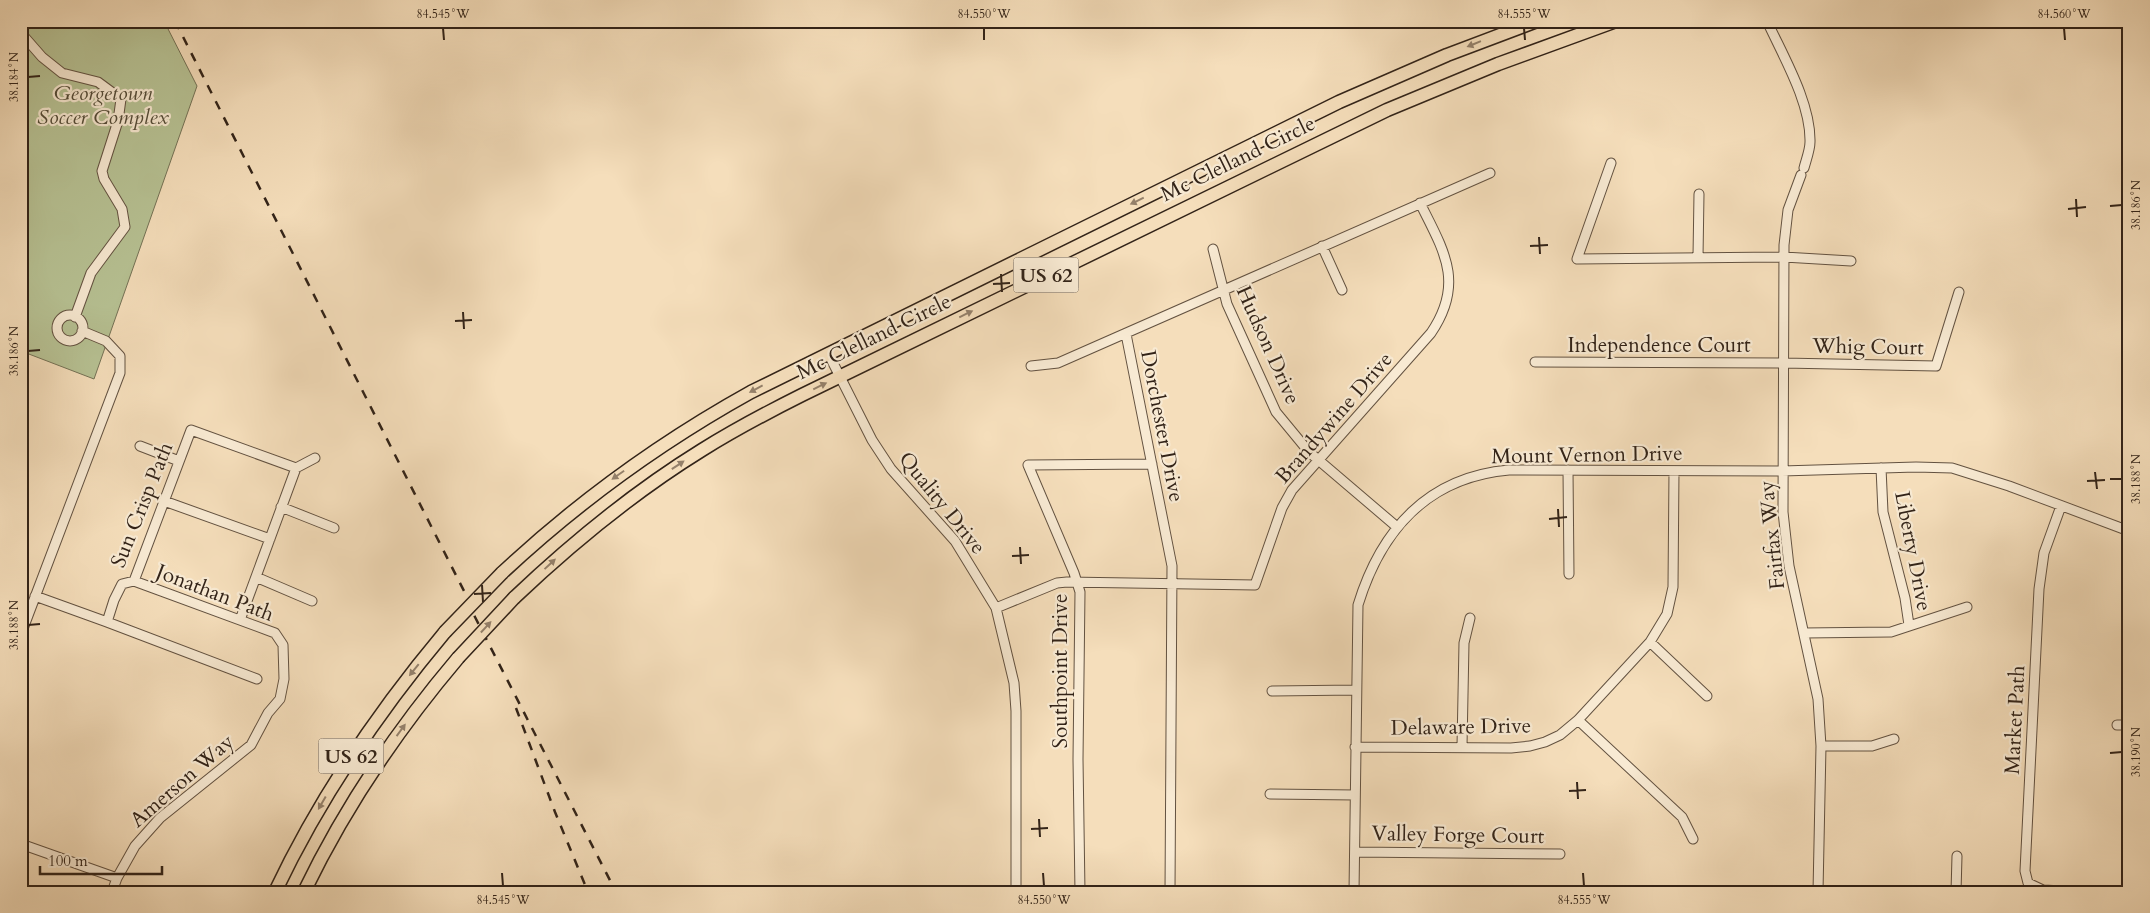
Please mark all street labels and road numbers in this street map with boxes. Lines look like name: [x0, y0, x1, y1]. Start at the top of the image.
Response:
street label: Mc Clelland Circle: [1156, 109, 1320, 209]
road number: US 62: [1014, 258, 1078, 292]
street label: Hudson Drive: [1229, 281, 1307, 409]
street label: Mc Clelland Circle: [792, 287, 956, 387]
street label: Independence Court: [1567, 331, 1751, 360]
street label: Whig Court: [1811, 332, 1924, 362]
street label: Brandywine Drive: [1269, 346, 1399, 490]
street label: Dorchester Drive: [1133, 348, 1191, 504]
street label: Sun Crisp Path: [104, 438, 180, 572]
street label: Mount Vernon Drive: [1491, 439, 1683, 471]
street label: Quality Drive: [892, 446, 992, 560]
street label: Fairfax Way: [1752, 479, 1792, 591]
street label: Liberty Drive: [1887, 489, 1939, 613]
street label: Jonathan Path: [149, 556, 278, 629]
street label: Southpoint Drive: [1046, 594, 1075, 749]
street label: Market Path: [1998, 664, 2032, 775]
street label: Delaware Drive: [1390, 711, 1532, 743]
street label: Amerson Way: [124, 728, 240, 834]
road number: US 62: [318, 738, 384, 774]
street label: Valley Forge Court: [1371, 819, 1545, 851]

